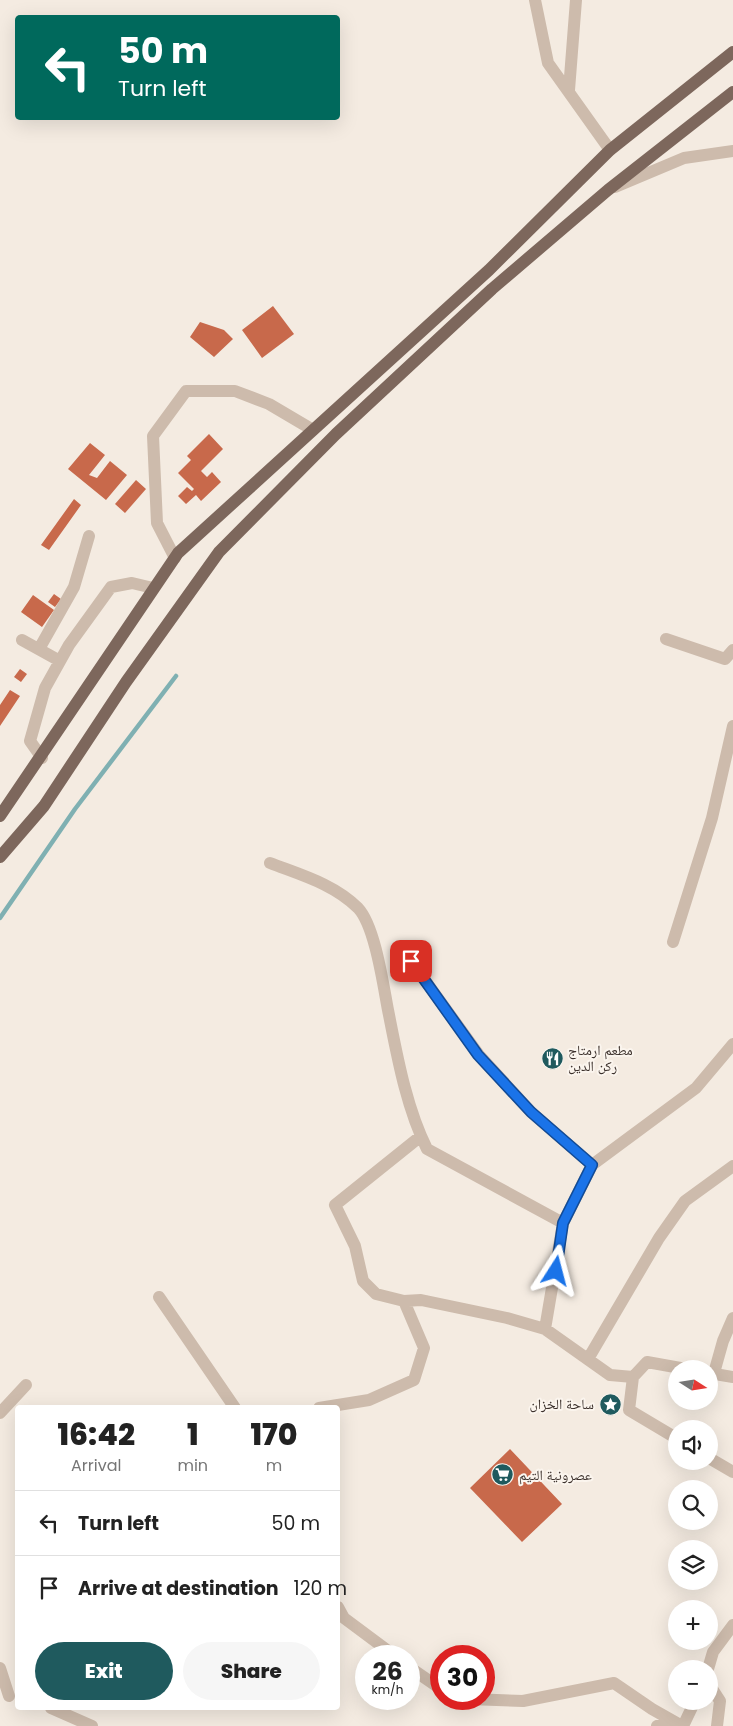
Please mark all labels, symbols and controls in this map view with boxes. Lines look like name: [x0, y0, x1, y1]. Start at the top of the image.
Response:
text: 50 m: [118, 26, 208, 75]
icon: left: [35, 35, 100, 100]
text: Turn left: [118, 73, 206, 104]
pin: [390, 940, 432, 982]
icon: arrive: [397, 947, 425, 975]
place label: مطعم ارمتاج ركن الدين: [568, 1040, 633, 1076]
restaurant icon: مطعم ارمتاج ركن الدين: [540, 1046, 564, 1070]
position arrow: [529, 1244, 581, 1296]
north arrow: [668, 1360, 718, 1410]
map controls: [668, 1360, 718, 1710]
place icon: ساحة الخزان: [598, 1392, 622, 1416]
place label: ساحة الخزان: [529, 1394, 594, 1414]
text: 16:42: [57, 1413, 135, 1456]
text: 1: [187, 1413, 199, 1456]
text: 170: [251, 1413, 298, 1456]
button: sound: [668, 1420, 718, 1470]
text: Arrival: [71, 1454, 121, 1477]
text: min: [177, 1454, 208, 1477]
text: m: [266, 1454, 282, 1477]
supermarket icon: عصرونية التيم: [491, 1463, 515, 1487]
place label: عصرونية التيم: [519, 1465, 592, 1485]
button: search: [668, 1480, 718, 1530]
icon: left: [35, 1509, 63, 1537]
text: Turn left: [78, 1510, 159, 1537]
text: 50 m: [271, 1510, 320, 1537]
button: layers: [668, 1540, 718, 1590]
icon: arrive: [35, 1574, 63, 1602]
text: Arrive at destination: [78, 1575, 279, 1602]
text: 120 m: [294, 1575, 347, 1602]
button: +: [668, 1600, 718, 1650]
button: Exit: [35, 1642, 173, 1700]
button: Share: [183, 1642, 320, 1700]
speed limit sign: 30: [430, 1645, 495, 1710]
text: 26: [372, 1654, 403, 1689]
button: −: [668, 1660, 718, 1710]
text: km/h: [372, 1681, 403, 1698]

